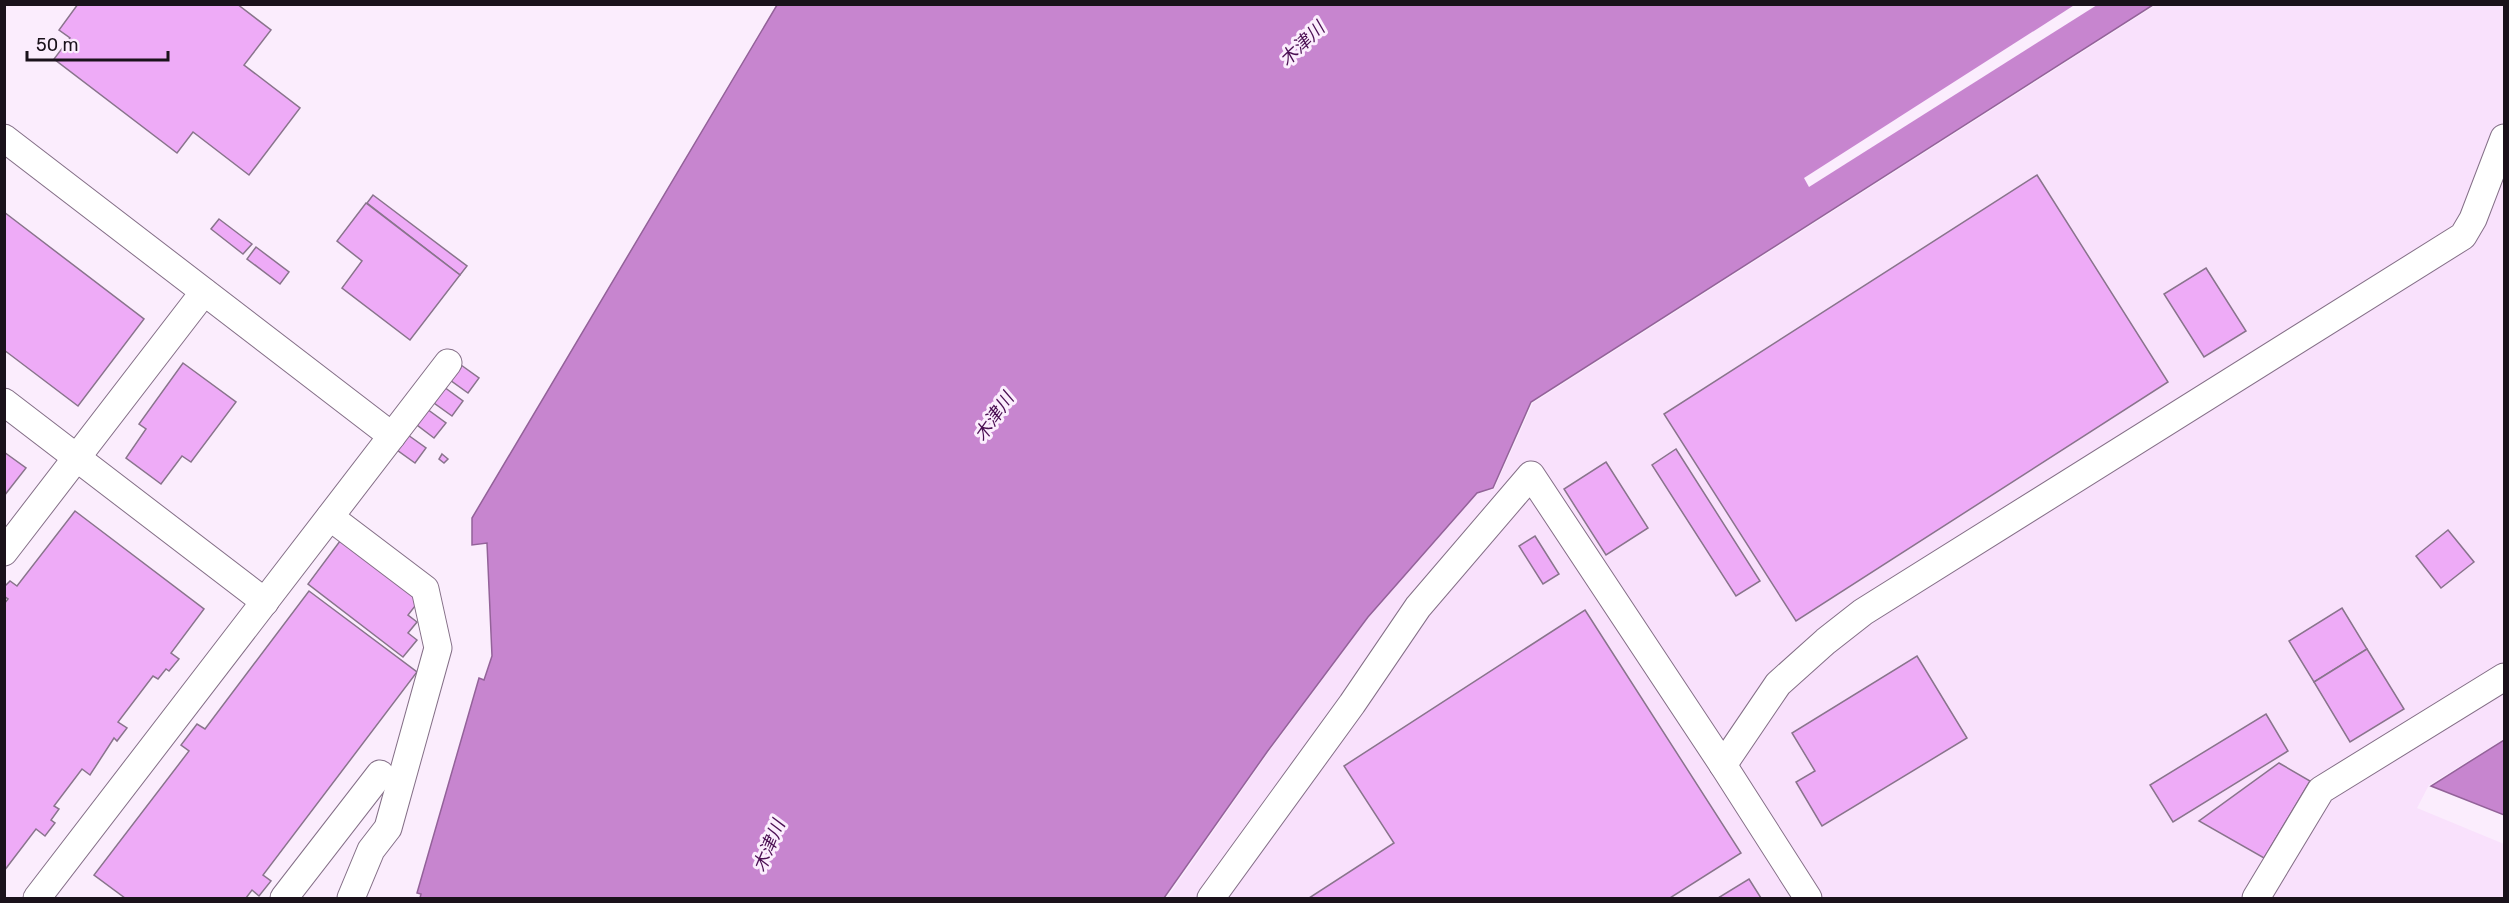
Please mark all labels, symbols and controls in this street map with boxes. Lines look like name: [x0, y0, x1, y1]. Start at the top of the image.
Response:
water label: 木津川: [1275, 16, 1331, 71]
scale bar: [27, 24, 168, 62]
text: 50 m: [36, 34, 79, 56]
water label: 木津川: [970, 387, 1020, 445]
water label: 木津川: [748, 815, 790, 875]

